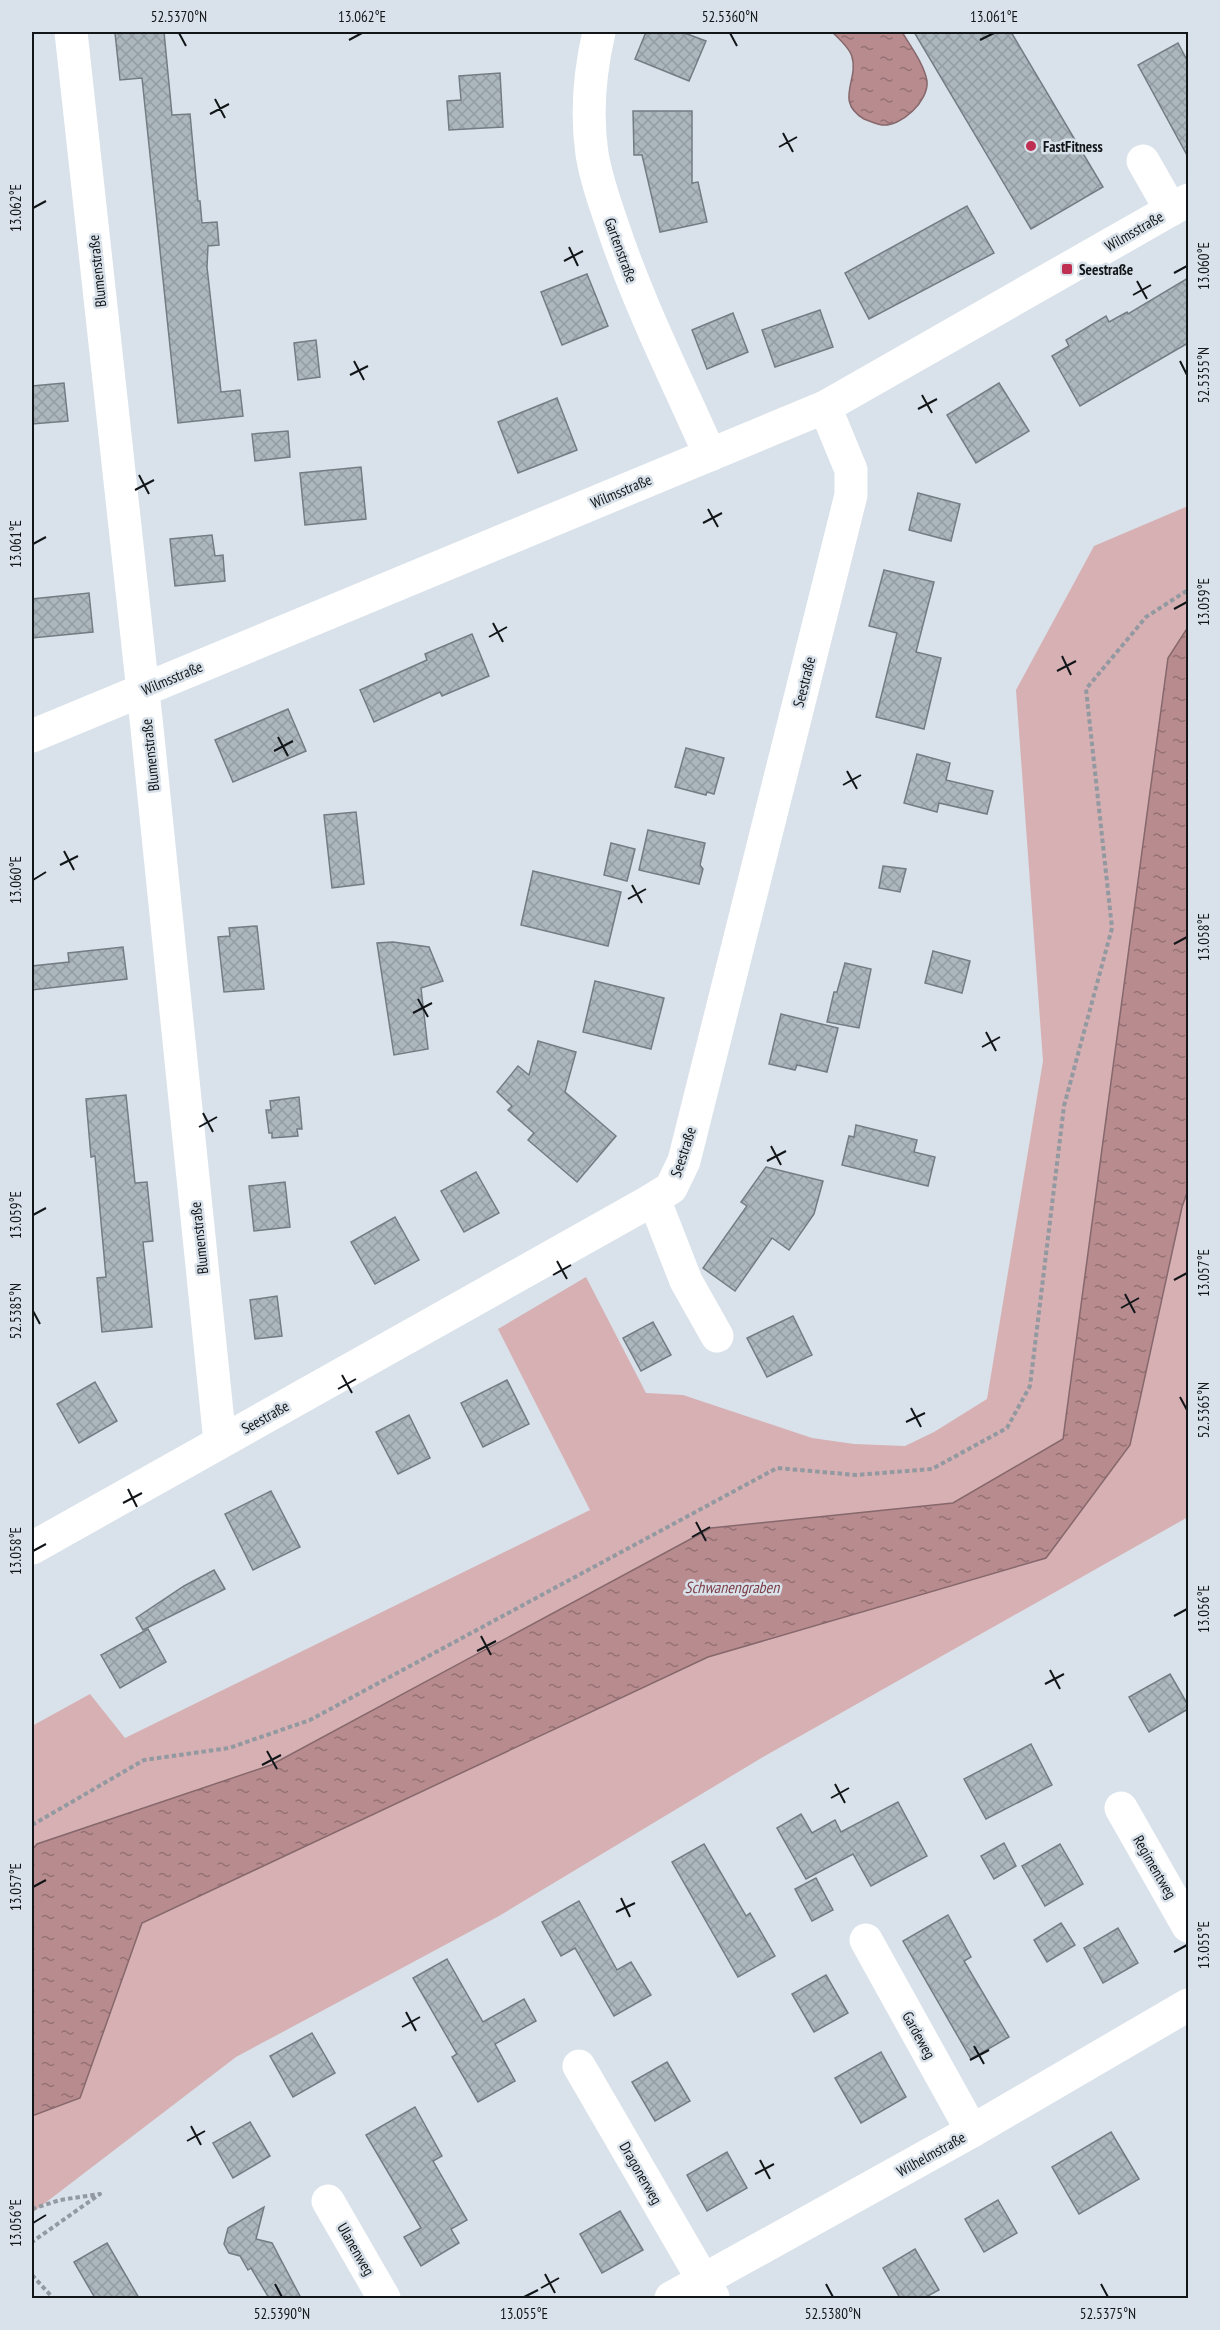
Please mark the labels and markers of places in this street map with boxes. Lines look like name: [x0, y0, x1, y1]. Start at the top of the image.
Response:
place label: FastFitness: [1043, 137, 1103, 156]
marker: FastFitness: [1024, 139, 1038, 153]
place label: Seestraße: [1079, 260, 1133, 279]
marker: Seestraße: [1060, 262, 1074, 276]

